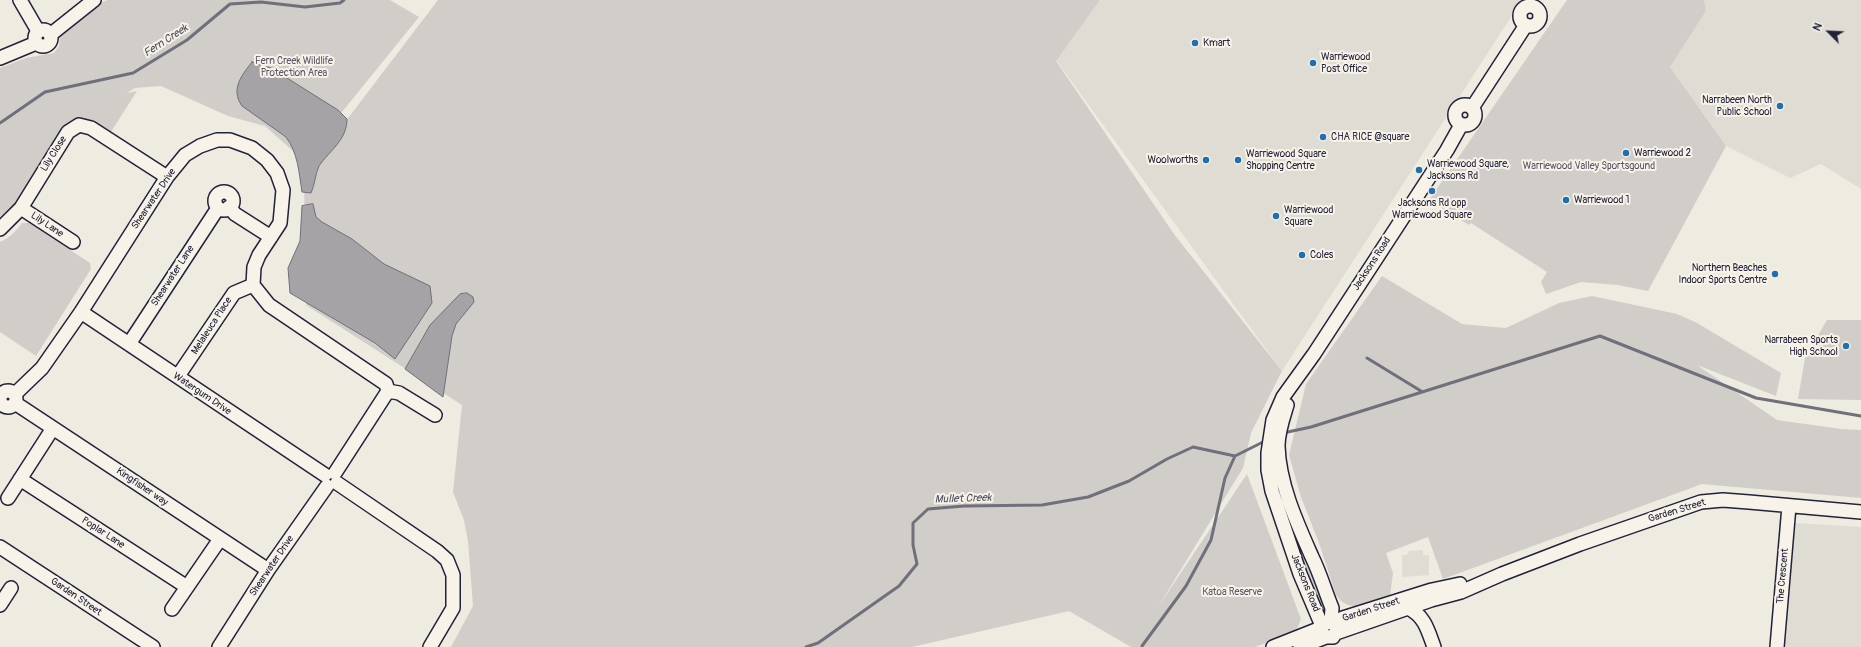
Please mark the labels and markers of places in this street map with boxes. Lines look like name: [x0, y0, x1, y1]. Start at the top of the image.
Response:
place label: Kmart: [1203, 37, 1230, 49]
marker: Kmart: [1190, 38, 1200, 48]
place label: Warriewood Post Office: [1321, 51, 1370, 74]
marker: Warriewood Post Office: [1308, 58, 1318, 68]
place label: Narrabeen North Public School: [1702, 94, 1772, 118]
marker: Narrabeen North Public School: [1775, 101, 1785, 111]
place label: CHA RICE @square: [1331, 131, 1409, 143]
marker: CHA RICE @square: [1318, 132, 1328, 142]
place label: Warriewood 2: [1634, 147, 1691, 159]
place label: Warriewood Square Shopping Centre: [1246, 148, 1326, 172]
marker: Warriewood 2: [1621, 148, 1631, 158]
place label: Woolworths: [1147, 154, 1198, 166]
marker: Woolworths: [1201, 155, 1211, 165]
marker: Warriewood Square Shopping Centre: [1233, 155, 1243, 165]
place label: Warriewood Square, Jacksons Rd: [1427, 158, 1509, 182]
marker: Warriewood Square, Jacksons Rd: [1414, 165, 1424, 175]
marker: Jacksons Rd opp Warriewood Square: [1427, 186, 1437, 196]
place label: Warriewood 1: [1574, 194, 1630, 206]
marker: Warriewood 1: [1561, 195, 1571, 205]
place label: Jacksons Rd opp Warriewood Square: [1392, 197, 1472, 220]
place label: Warriewood Square: [1284, 204, 1333, 228]
marker: Warriewood Square: [1271, 211, 1281, 221]
place label: Coles: [1310, 249, 1333, 261]
marker: Coles: [1297, 250, 1307, 260]
place label: Northern Beaches Indoor Sports Centre: [1678, 262, 1767, 286]
marker: Northern Beaches Indoor Sports Centre: [1770, 269, 1780, 279]
place label: Narrabeen Sports High School: [1764, 334, 1838, 358]
marker: Narrabeen Sports High School: [1841, 341, 1851, 351]

